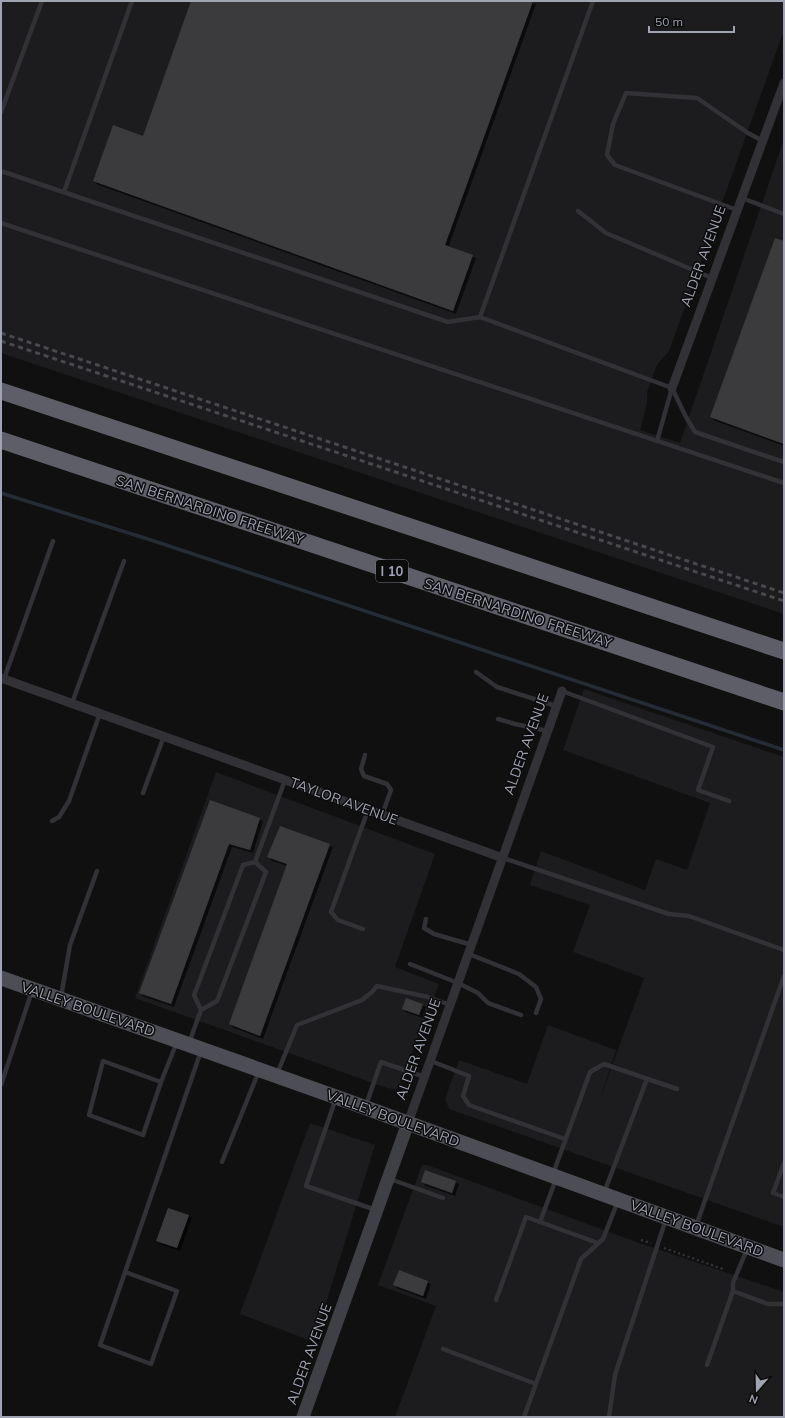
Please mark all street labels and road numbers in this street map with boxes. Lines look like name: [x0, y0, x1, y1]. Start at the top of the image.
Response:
street label: ALDER AVENUE: [676, 203, 730, 309]
street label: SAN BERNARDINO FREEWAY: [114, 471, 307, 549]
road number: I 10: [376, 560, 408, 582]
street label: SAN BERNARDINO FREEWAY: [422, 574, 615, 652]
street label: ALDER AVENUE: [499, 691, 553, 797]
street label: TAYLOR AVENUE: [288, 773, 400, 829]
street label: VALLEY BOULEVARD: [19, 978, 157, 1040]
street label: ALDER AVENUE: [391, 996, 445, 1102]
street label: VALLEY BOULEVARD: [324, 1085, 462, 1151]
street label: VALLEY BOULEVARD: [628, 1195, 766, 1261]
street label: ALDER AVENUE: [282, 1301, 336, 1407]

